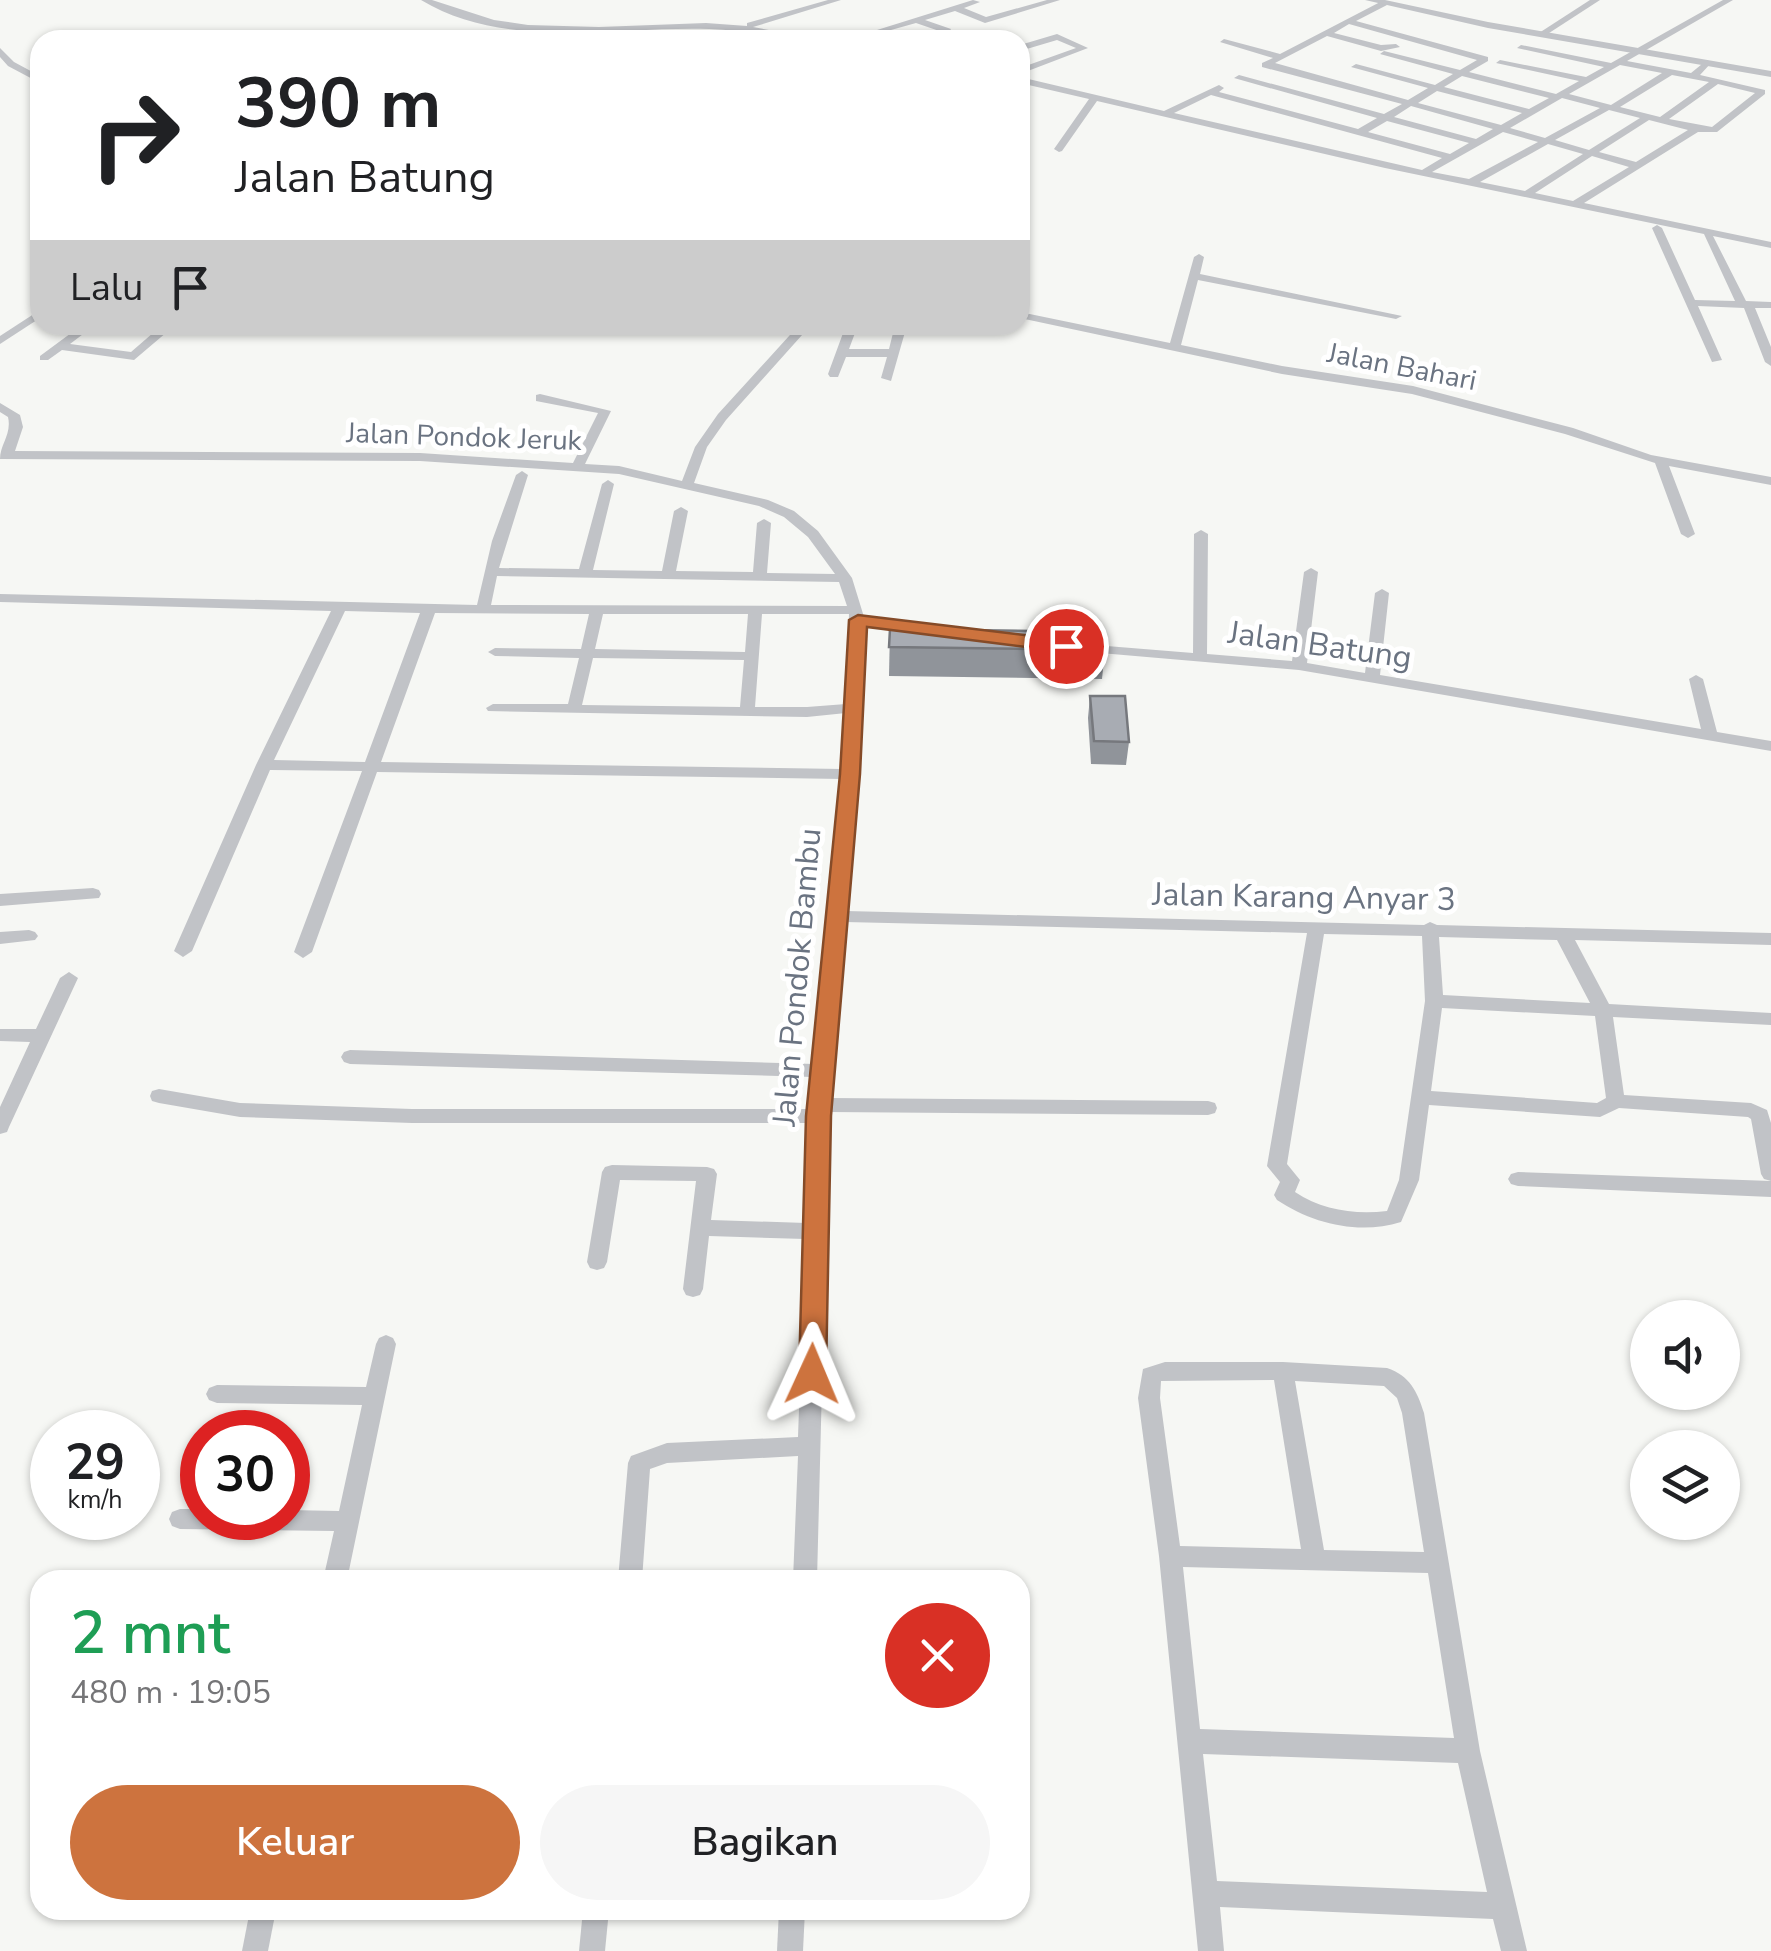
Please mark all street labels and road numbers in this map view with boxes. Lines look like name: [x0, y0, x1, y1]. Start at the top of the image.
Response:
street label: Jalan Bahari: [1323, 334, 1480, 400]
street label: Jalan Pondok Jeruk: [345, 414, 583, 460]
street label: Jalan Batung: [1224, 611, 1415, 679]
street label: Jalan Pondok Bambu: [762, 826, 831, 1129]
street label: Jalan Karang Anyar 3: [1151, 873, 1456, 921]

